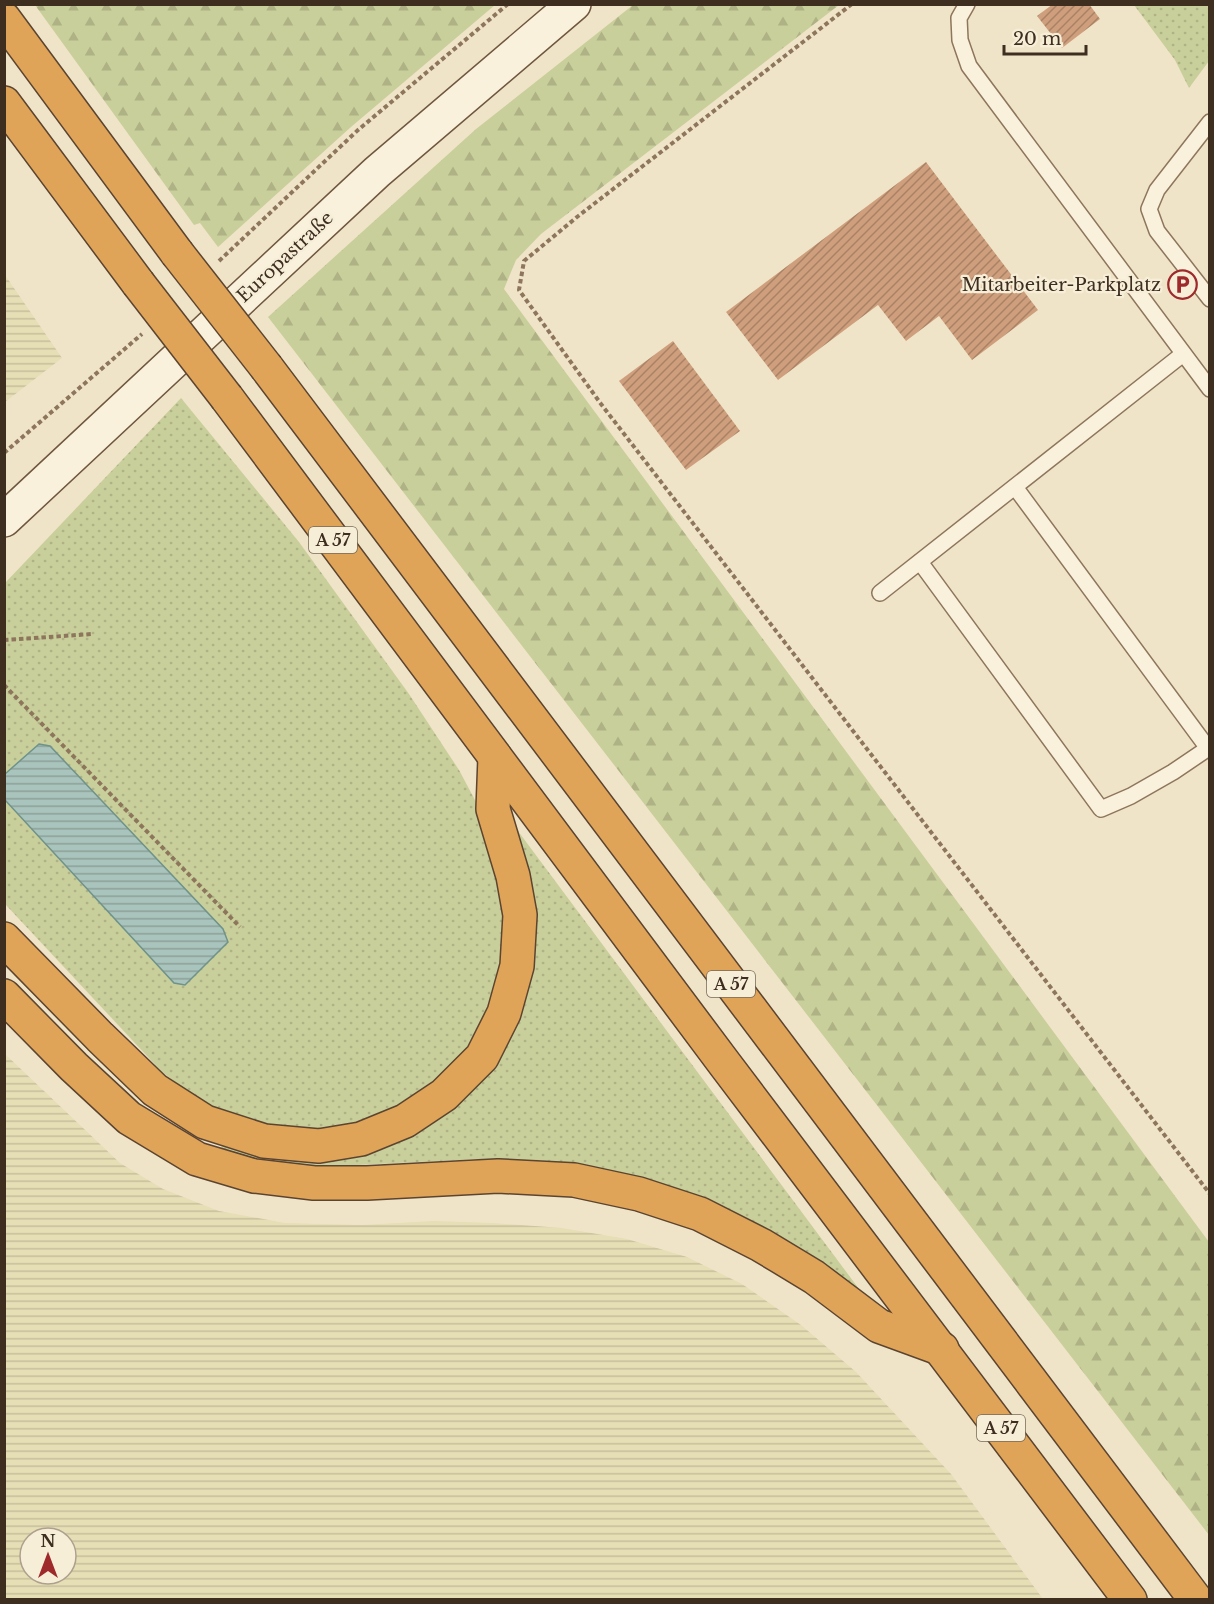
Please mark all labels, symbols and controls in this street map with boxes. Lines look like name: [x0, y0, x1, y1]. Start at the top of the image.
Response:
scale bar: [1004, 18, 1086, 56]
text: 20 m: [1013, 28, 1061, 50]
street label: Europastraße: [232, 207, 338, 307]
parking icon: Mitarbeiter-Parkplatz: [1166, 269, 1198, 301]
place label: Mitarbeiter-Parkplatz: [962, 274, 1161, 296]
road number: A 57: [309, 527, 357, 553]
road number: A 57: [707, 971, 755, 997]
road number: A 57: [977, 1415, 1025, 1441]
north arrow: [18, 1526, 78, 1586]
text: N: [40, 1531, 56, 1551]

